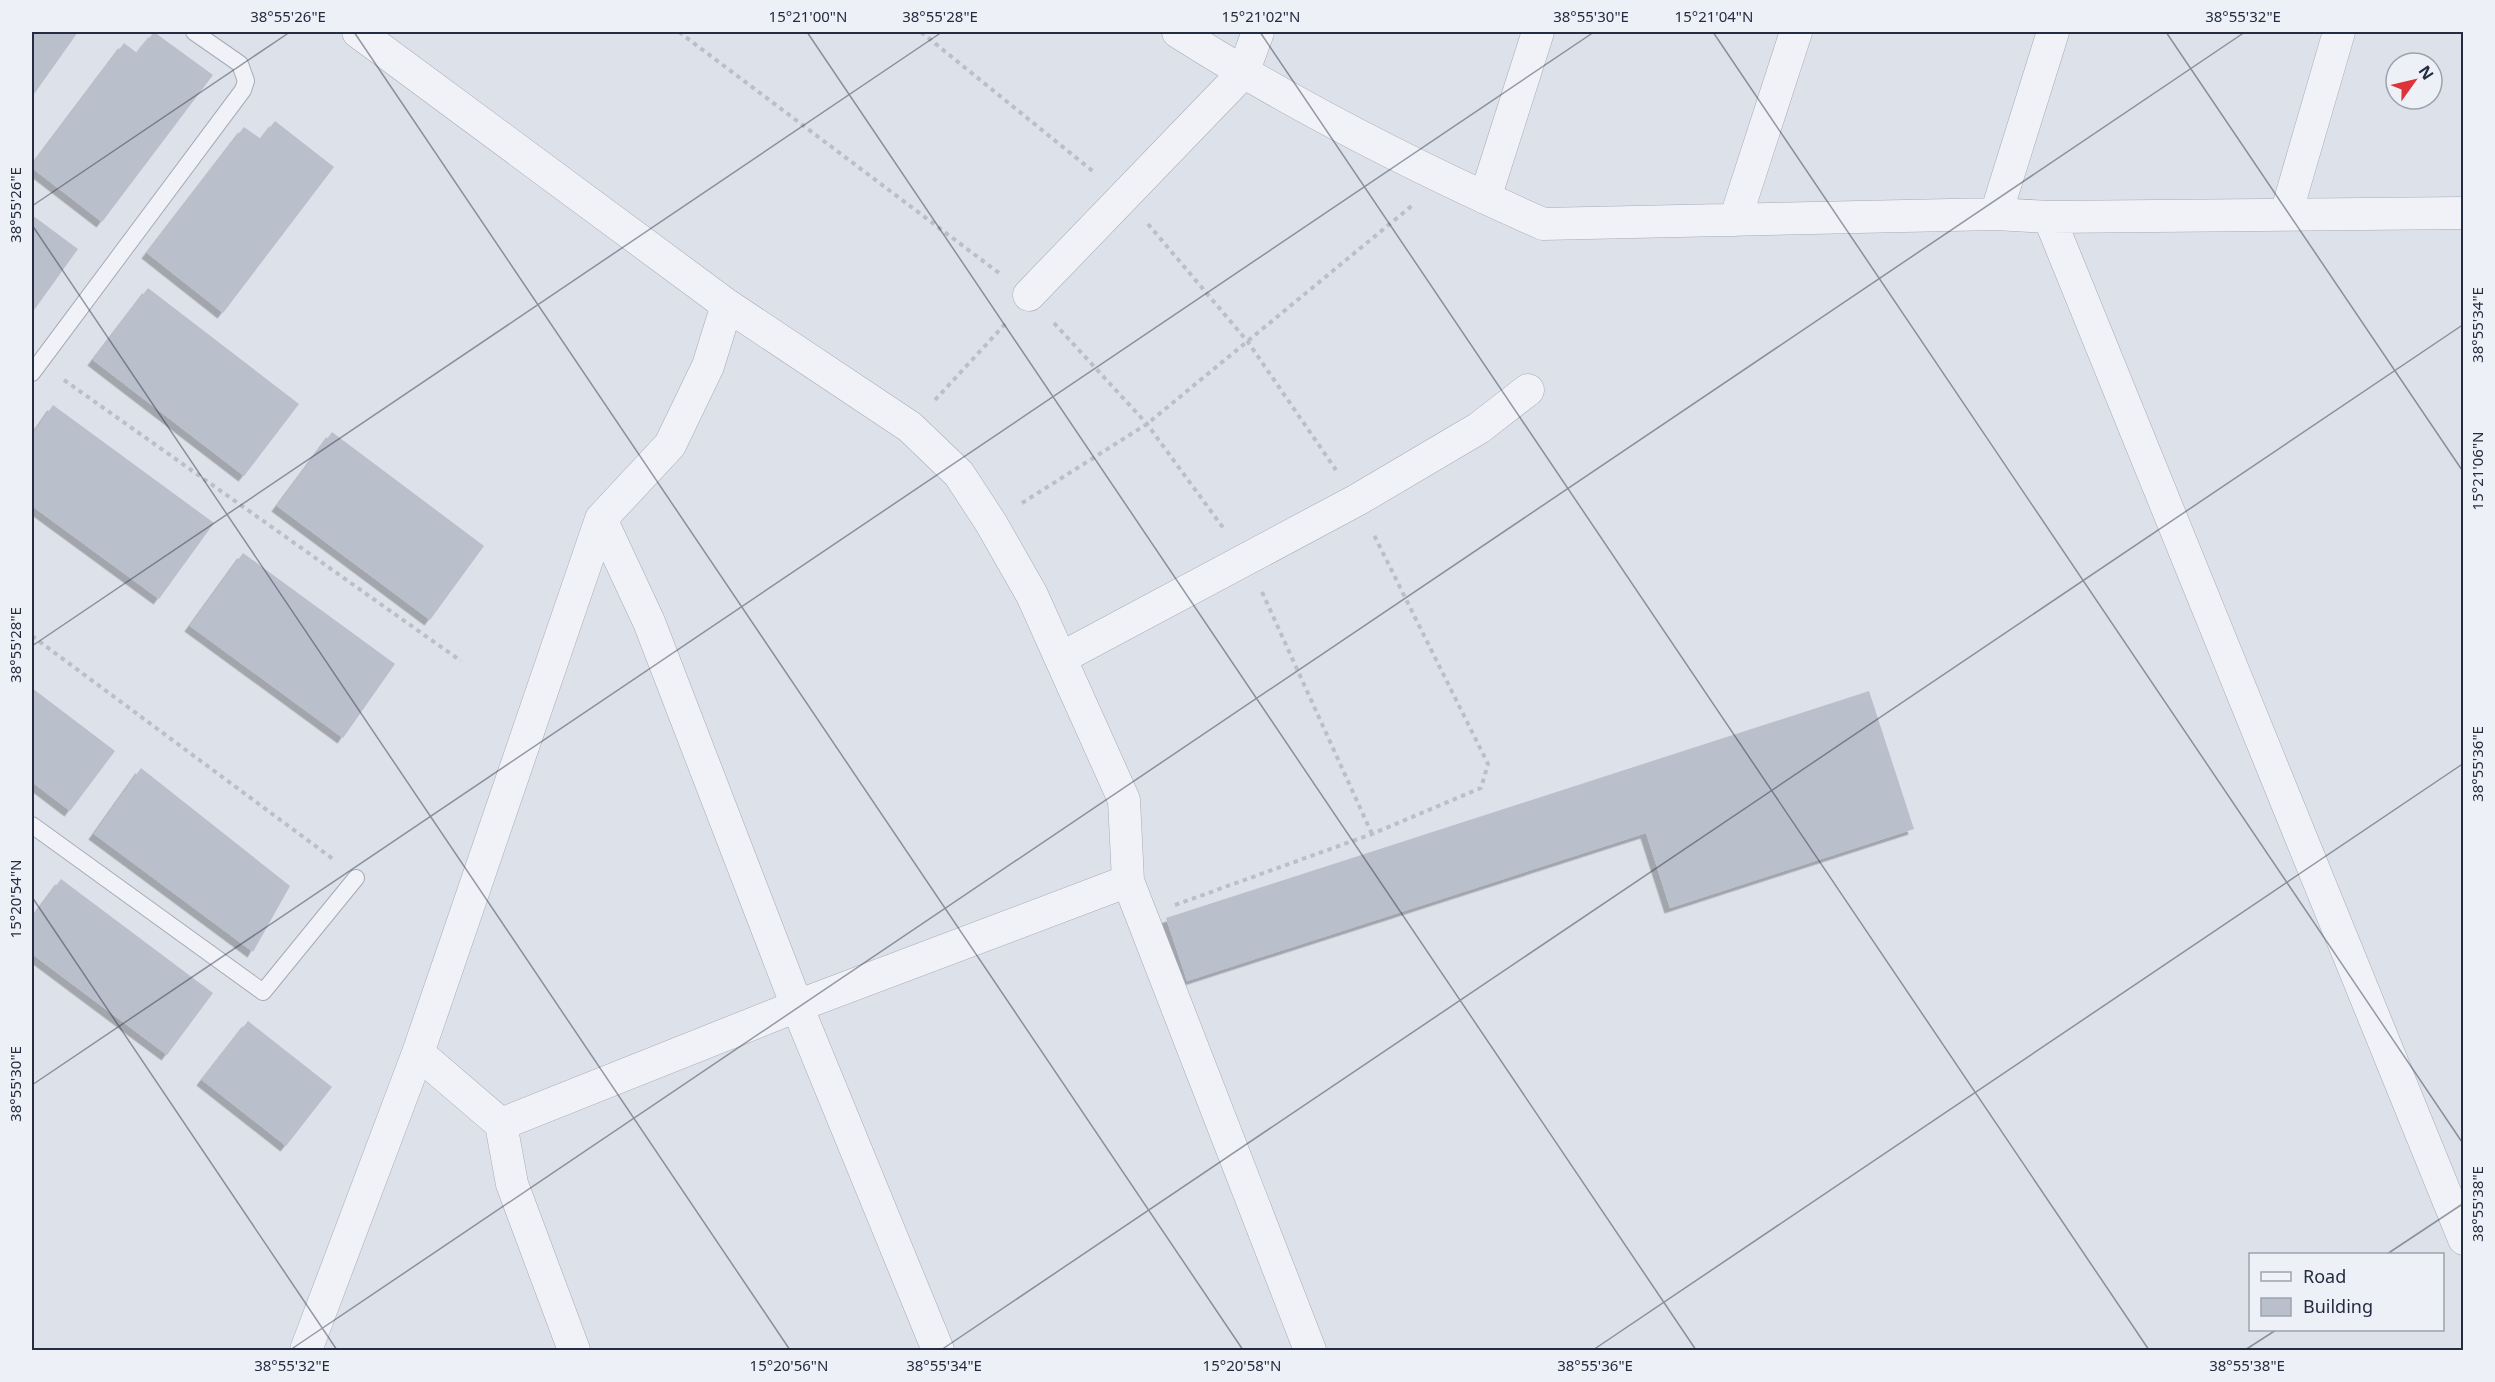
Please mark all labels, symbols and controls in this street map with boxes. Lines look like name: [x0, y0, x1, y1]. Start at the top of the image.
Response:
text: 38°55'26"E: [250, 6, 326, 26]
text: 15°21'00"N: [769, 6, 847, 26]
text: 38°55'28"E: [902, 6, 978, 26]
text: 15°21'02"N: [1222, 6, 1300, 26]
text: 38°55'30"E: [1553, 6, 1629, 26]
text: 15°21'04"N: [1675, 6, 1753, 26]
text: 38°55'32"E: [2205, 6, 2281, 26]
north arrow: [2384, 51, 2444, 111]
text: N: [2414, 61, 2439, 84]
text: 38°55'26"E: [5, 167, 25, 243]
text: 38°55'34"E: [2467, 287, 2487, 363]
text: 15°21'06"N: [2467, 432, 2487, 510]
text: 38°55'28"E: [5, 607, 25, 683]
text: 38°55'36"E: [2467, 726, 2487, 802]
text: 15°20'54"N: [5, 860, 25, 938]
text: 38°55'30"E: [5, 1046, 25, 1122]
text: 38°55'38"E: [2467, 1166, 2487, 1242]
legend: [2249, 1253, 2444, 1331]
text: Road: [2303, 1264, 2346, 1288]
text: Building: [2303, 1294, 2373, 1318]
text: 38°55'32"E: [254, 1355, 330, 1375]
text: 15°20'56"N: [750, 1355, 828, 1375]
text: 38°55'34"E: [906, 1355, 982, 1375]
text: 15°20'58"N: [1203, 1355, 1281, 1375]
text: 38°55'36"E: [1557, 1355, 1633, 1375]
text: 38°55'38"E: [2209, 1355, 2285, 1375]

